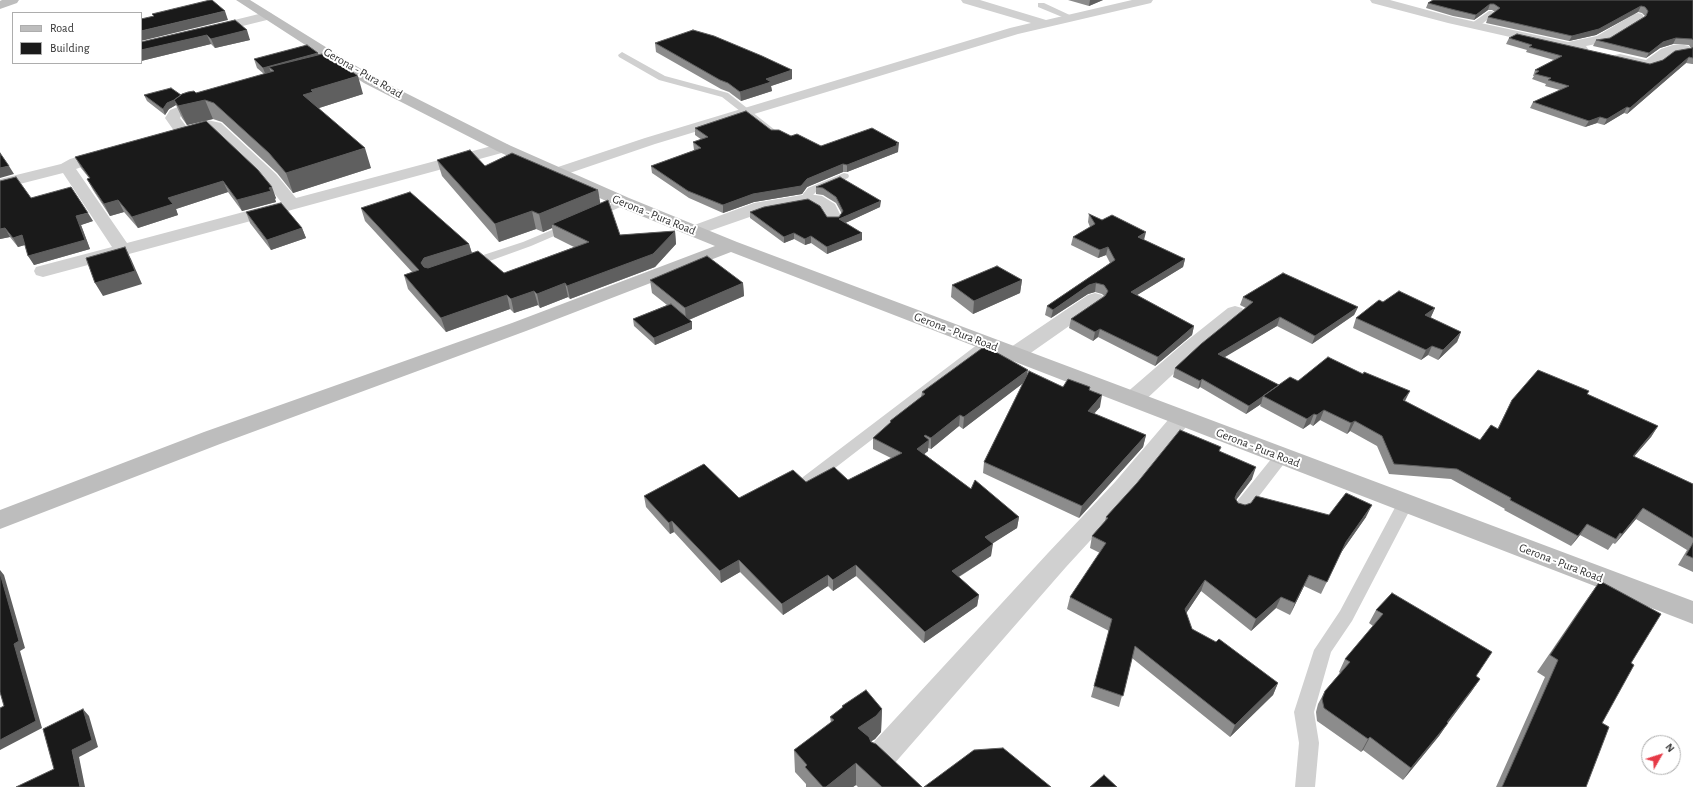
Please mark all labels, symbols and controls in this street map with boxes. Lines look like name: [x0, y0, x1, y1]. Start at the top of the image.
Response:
legend: [12, 12, 142, 64]
text: Road: [50, 22, 74, 34]
text: Building: [50, 42, 90, 54]
street label: Gerona - Pura Road: [321, 45, 405, 101]
street label: Gerona - Pura Road: [610, 192, 698, 238]
street label: Gerona - Pura Road: [912, 309, 1000, 355]
street label: Gerona - Pura Road: [1214, 425, 1302, 471]
street label: Gerona - Pura Road: [1517, 540, 1605, 586]
north arrow: [1641, 735, 1681, 775]
text: N: [1663, 741, 1677, 754]

